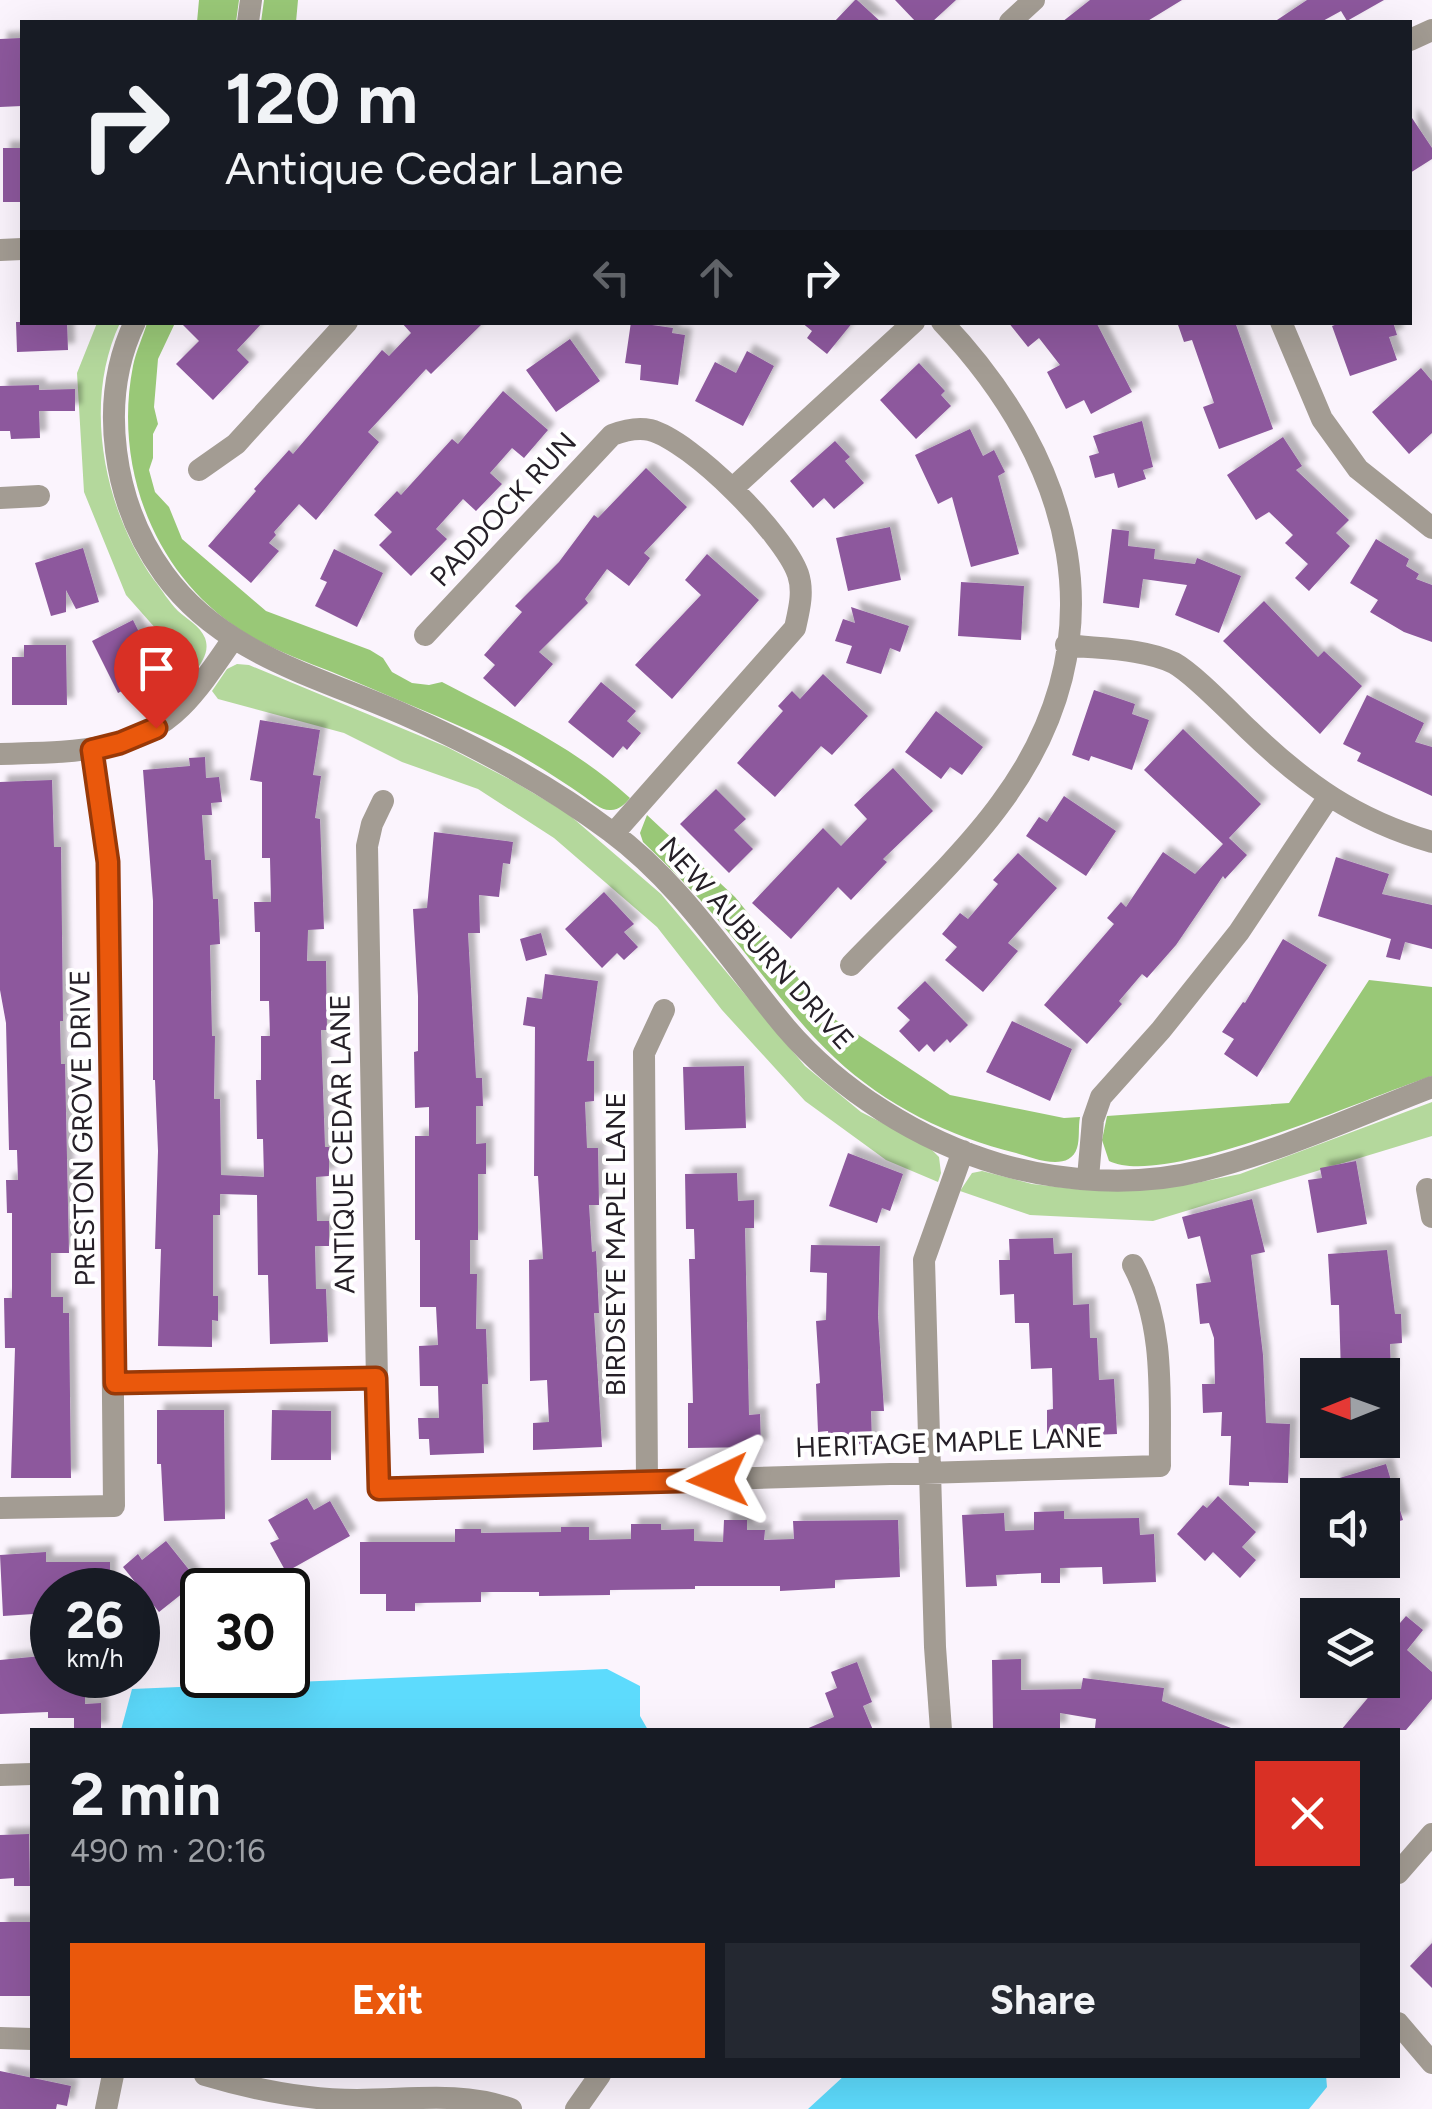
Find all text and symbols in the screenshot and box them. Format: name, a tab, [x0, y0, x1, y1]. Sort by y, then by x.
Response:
text: 120 m	[225, 56, 418, 141]
icon: right	[60, 60, 190, 190]
text: Antique Cedar Lane	[225, 141, 624, 195]
icon: left	[584, 250, 639, 305]
icon: ahead	[689, 250, 744, 305]
icon: right	[794, 250, 849, 305]
street label: PADDOCK RUN	[423, 425, 583, 593]
pin	[114, 626, 199, 729]
icon: arrive	[129, 641, 184, 696]
street label: NEW AUBURN DRIVE	[653, 830, 861, 1056]
street label: PRESTON GROVE DRIVE	[62, 969, 102, 1287]
street label: ANTIQUE CEDAR LANE	[322, 994, 362, 1294]
street label: BIRDSEYE MAPLE LANE	[598, 1092, 632, 1396]
north arrow	[1300, 1358, 1400, 1458]
map controls	[1300, 1358, 1400, 1698]
street label: HERITAGE MAPLE LANE	[795, 1420, 1103, 1464]
position arrow	[666, 1428, 770, 1532]
button: sound	[1300, 1478, 1400, 1578]
speed limit sign: 30	[180, 1568, 310, 1698]
text: 26	[66, 1590, 124, 1651]
button: layers	[1300, 1598, 1400, 1698]
text: km/h	[66, 1643, 124, 1673]
text: 2 min	[70, 1758, 221, 1830]
button: close	[1255, 1761, 1360, 1866]
text: 490 m · 20:16	[70, 1832, 265, 1870]
button: Exit	[70, 1943, 705, 2058]
button: Share	[725, 1943, 1360, 2058]

